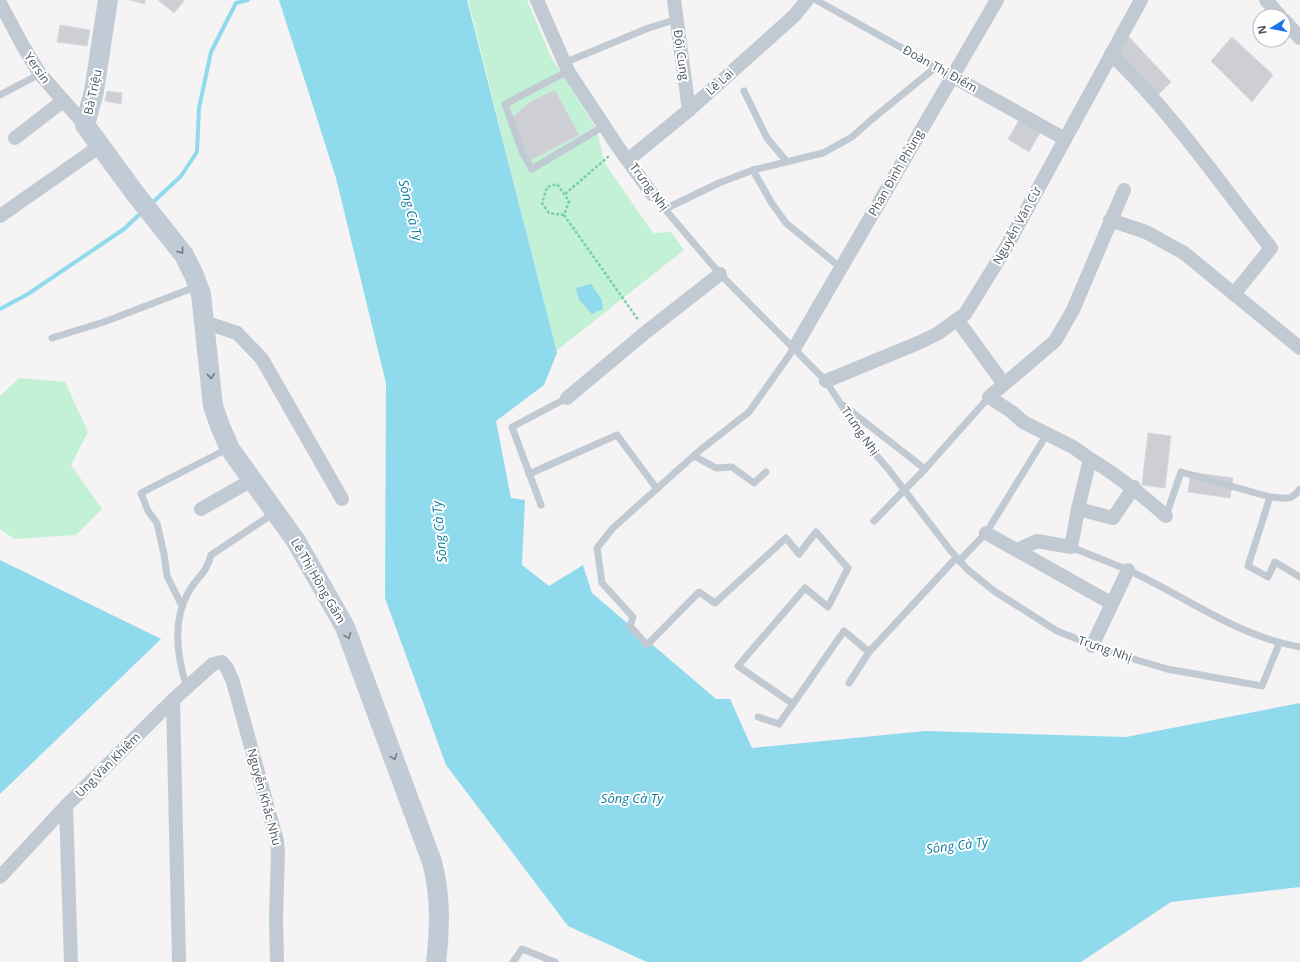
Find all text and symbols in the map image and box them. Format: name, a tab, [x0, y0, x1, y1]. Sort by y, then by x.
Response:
north arrow	[1252, 8, 1292, 48]
text: N	[1253, 24, 1270, 36]
street label: Đội Cung	[670, 29, 694, 82]
street label: Đoàn Thị Điểm	[900, 41, 981, 96]
street label: Yersin	[21, 49, 54, 87]
street label: Lê Lai	[702, 65, 737, 99]
street label: Bà Triệu	[79, 68, 106, 116]
street label: Phan Đình Phùng	[864, 126, 927, 219]
street label: Trưng Nhị	[626, 159, 673, 214]
water label: Sông Cà Ty	[395, 178, 428, 243]
street label: Nguyễn Văn Cừ	[988, 183, 1045, 267]
one-way arrow	[176, 247, 183, 254]
one-way arrow	[206, 373, 215, 379]
street label: Trưng Nhị	[837, 403, 883, 458]
water label: Sông Cà Ty	[427, 499, 451, 564]
street label: Lê Thị Hồng Gấm	[287, 535, 350, 626]
street label: Trưng Nhị	[1076, 631, 1134, 666]
one-way arrow	[344, 632, 352, 639]
street label: Ung Văn Khiêm	[71, 728, 144, 801]
street label: Nguyễn Khắc Nhu	[243, 746, 286, 847]
one-way arrow	[390, 754, 398, 761]
water label: Sông Cà Ty	[601, 789, 664, 807]
water label: Sông Cà Ty	[925, 832, 990, 858]

